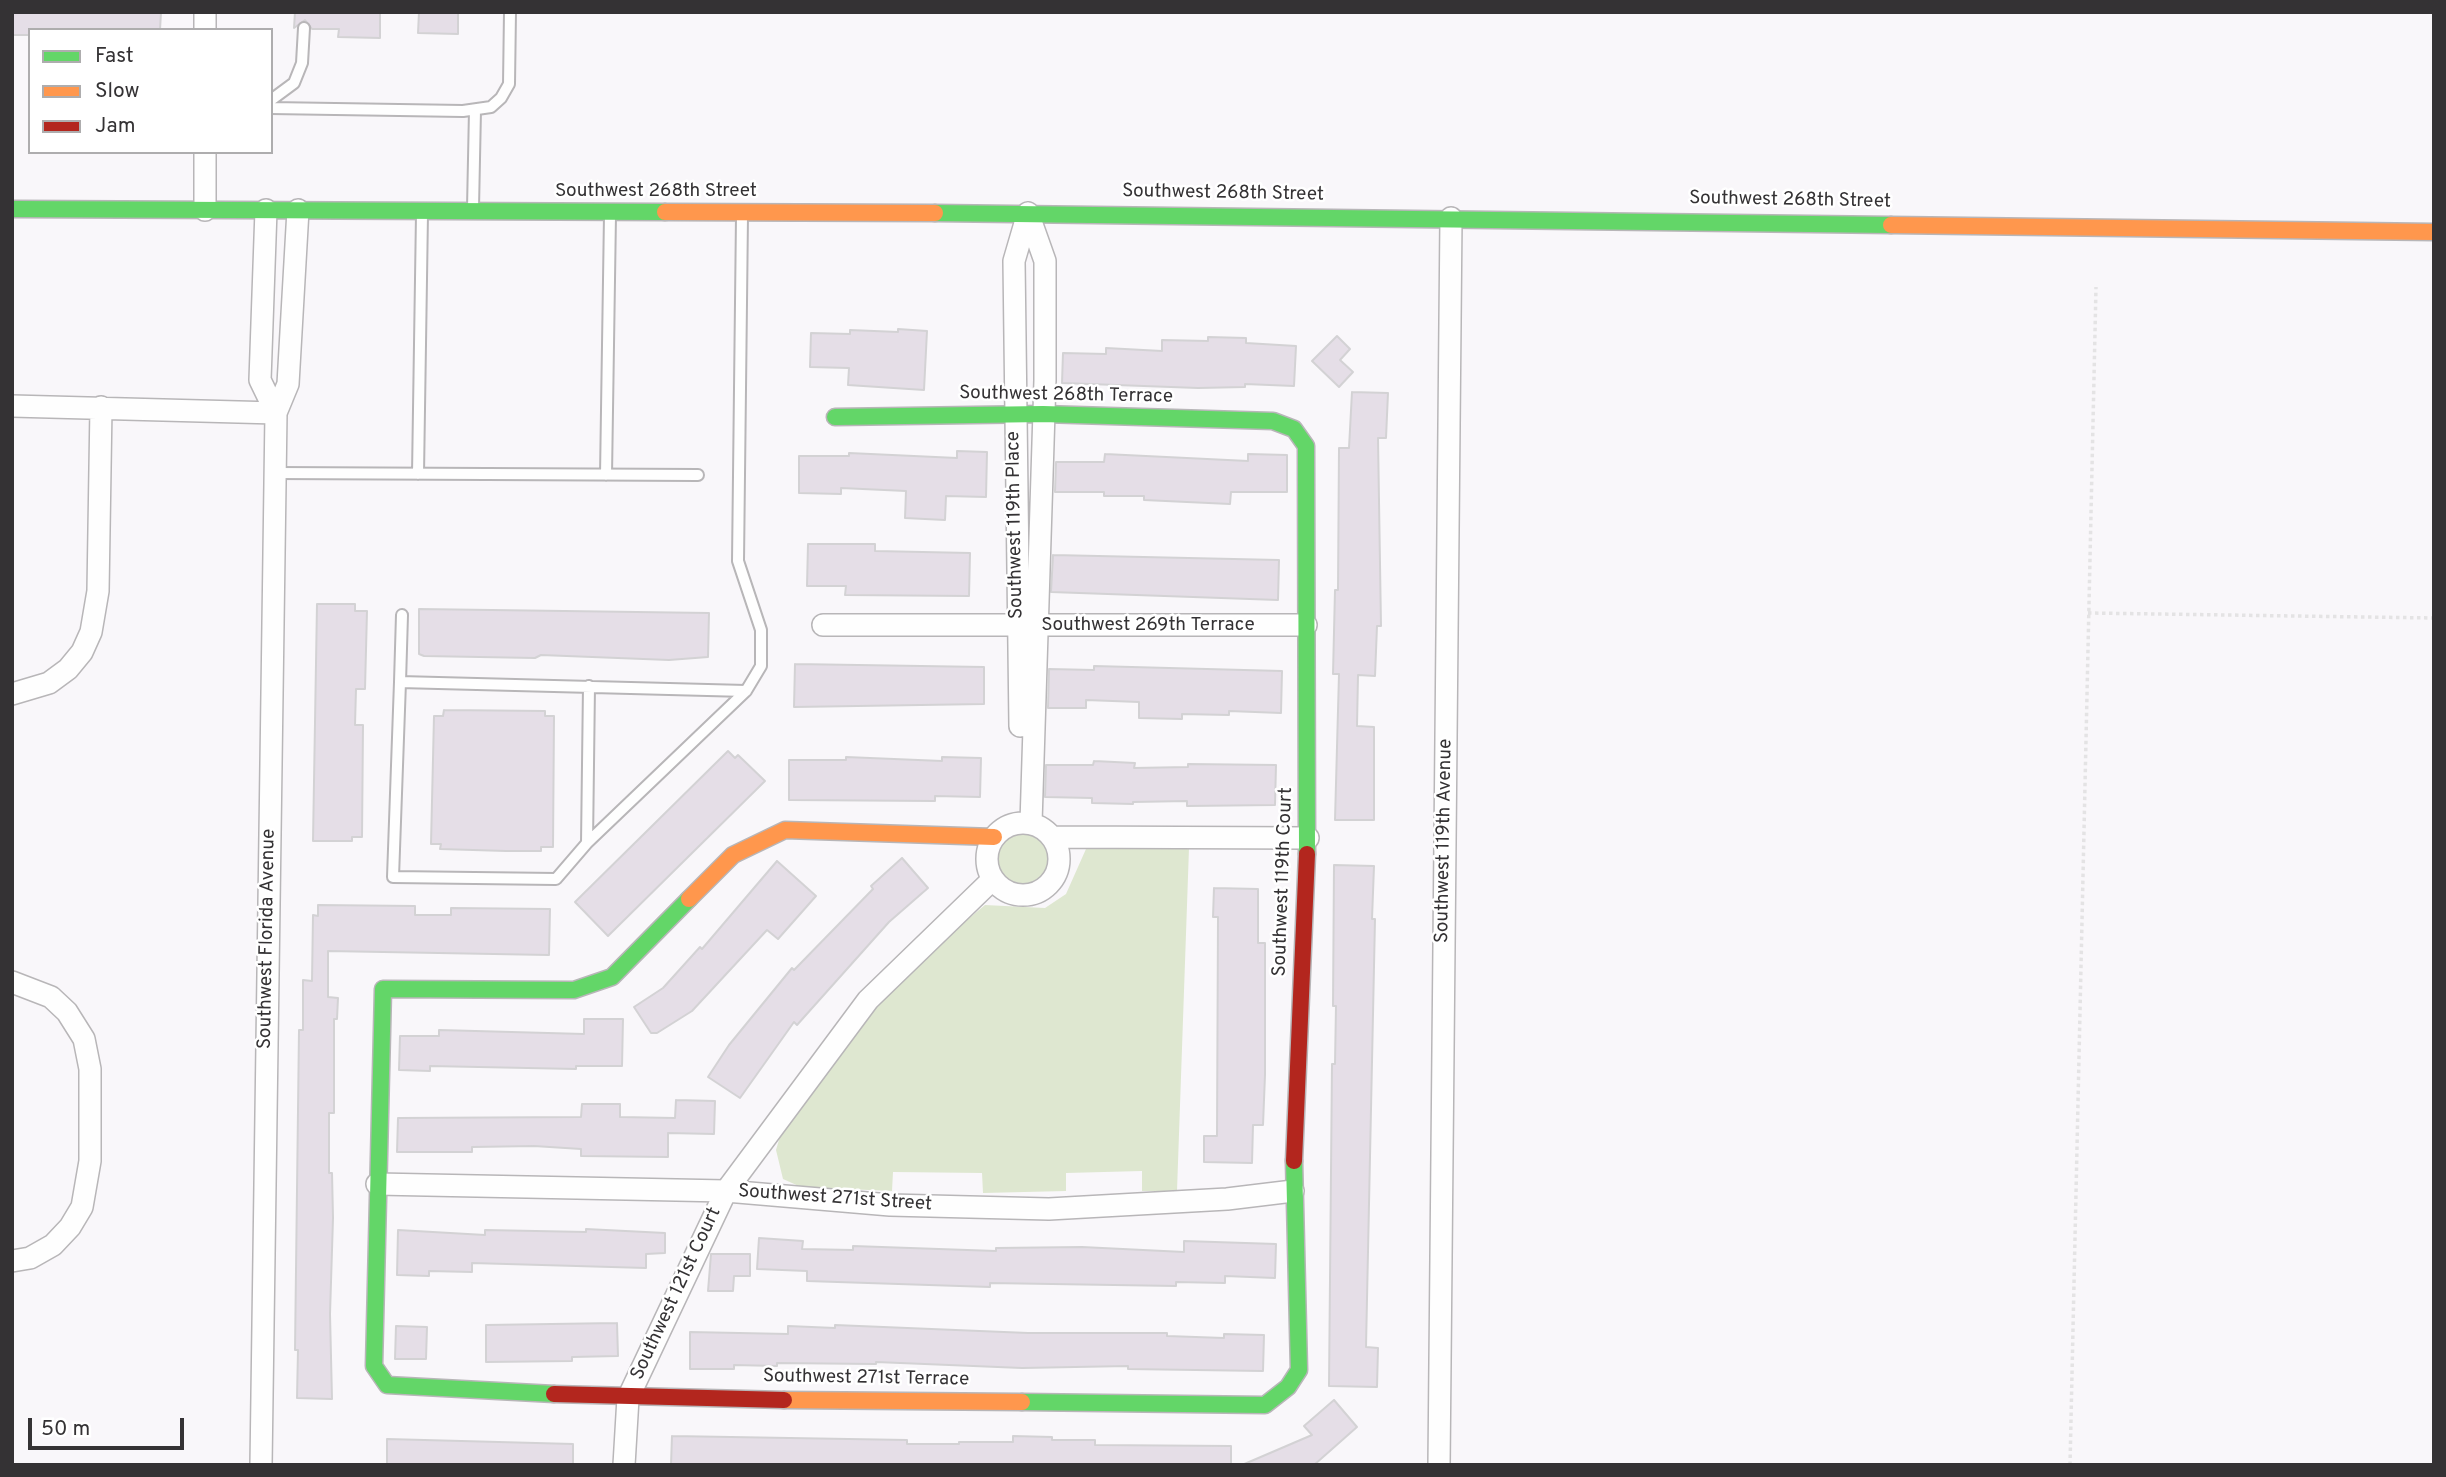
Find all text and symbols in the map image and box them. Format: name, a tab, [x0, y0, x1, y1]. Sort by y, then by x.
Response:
legend	[28, 28, 273, 154]
text: Fast	[95, 43, 134, 70]
text: Slow	[95, 78, 140, 105]
text: Jam	[95, 113, 136, 140]
street label: Southwest 268th Street	[555, 181, 757, 203]
street label: Southwest 268th Street	[1122, 181, 1324, 207]
street label: Southwest 268th Street	[1689, 188, 1891, 214]
street label: Southwest 268th Terrace	[959, 383, 1173, 409]
street label: Southwest 119th Place	[1003, 431, 1029, 619]
street label: Southwest 269th Terrace	[1041, 615, 1255, 637]
street label: Southwest 119th Avenue	[1432, 739, 1458, 943]
street label: Southwest 119th Court	[1269, 787, 1299, 977]
street label: Southwest Florida Avenue	[255, 829, 281, 1049]
street label: Southwest 271st Street	[737, 1181, 933, 1217]
street label: Southwest 121st Court	[627, 1204, 727, 1384]
street label: Southwest 271st Terrace	[763, 1366, 969, 1392]
scale bar	[32, 1404, 187, 1448]
text: 50 m	[41, 1416, 90, 1443]

